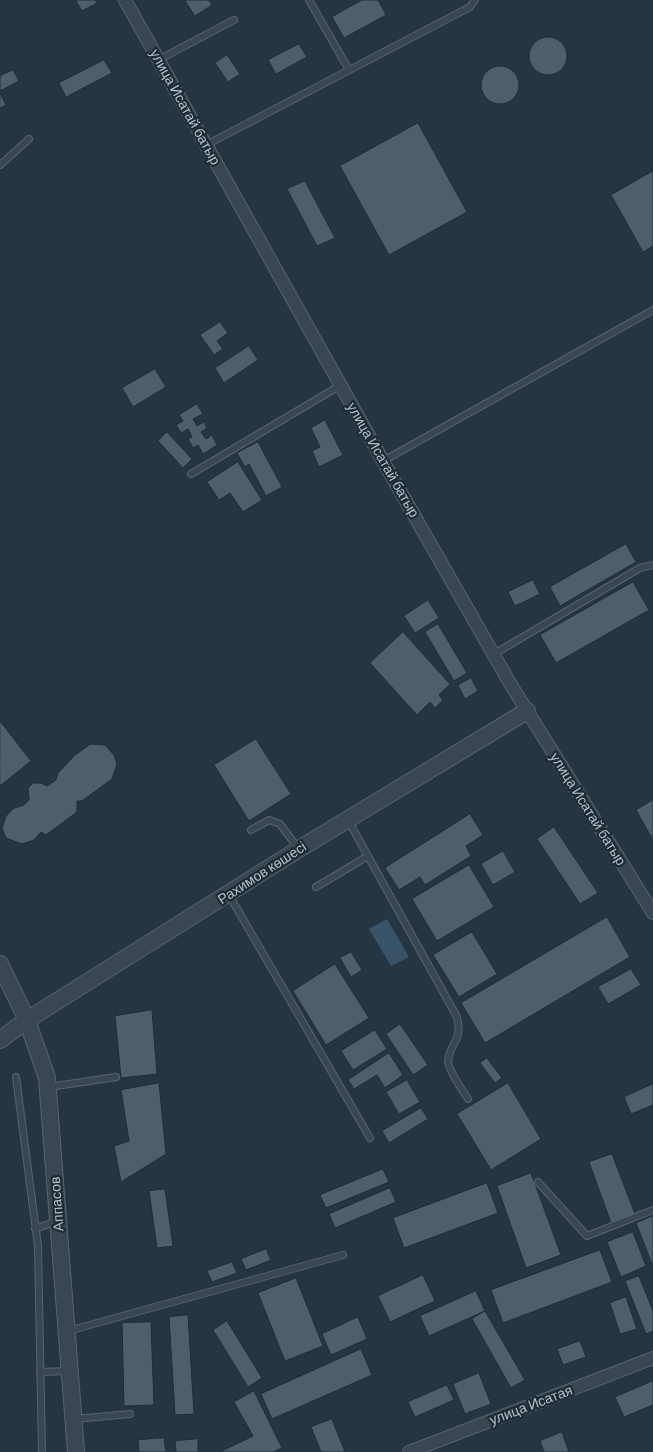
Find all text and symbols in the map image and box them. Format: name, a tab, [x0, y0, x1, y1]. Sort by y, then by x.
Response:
street label: улица Исатай батыр	[146, 46, 224, 168]
street label: улица Исатай батыр	[343, 400, 423, 520]
street label: улица Исатай батыр	[546, 749, 630, 869]
street label: Рахимов көшесі	[215, 838, 309, 908]
street label: Аппасов	[47, 1176, 67, 1232]
street label: улица Исатая	[487, 1381, 575, 1429]

